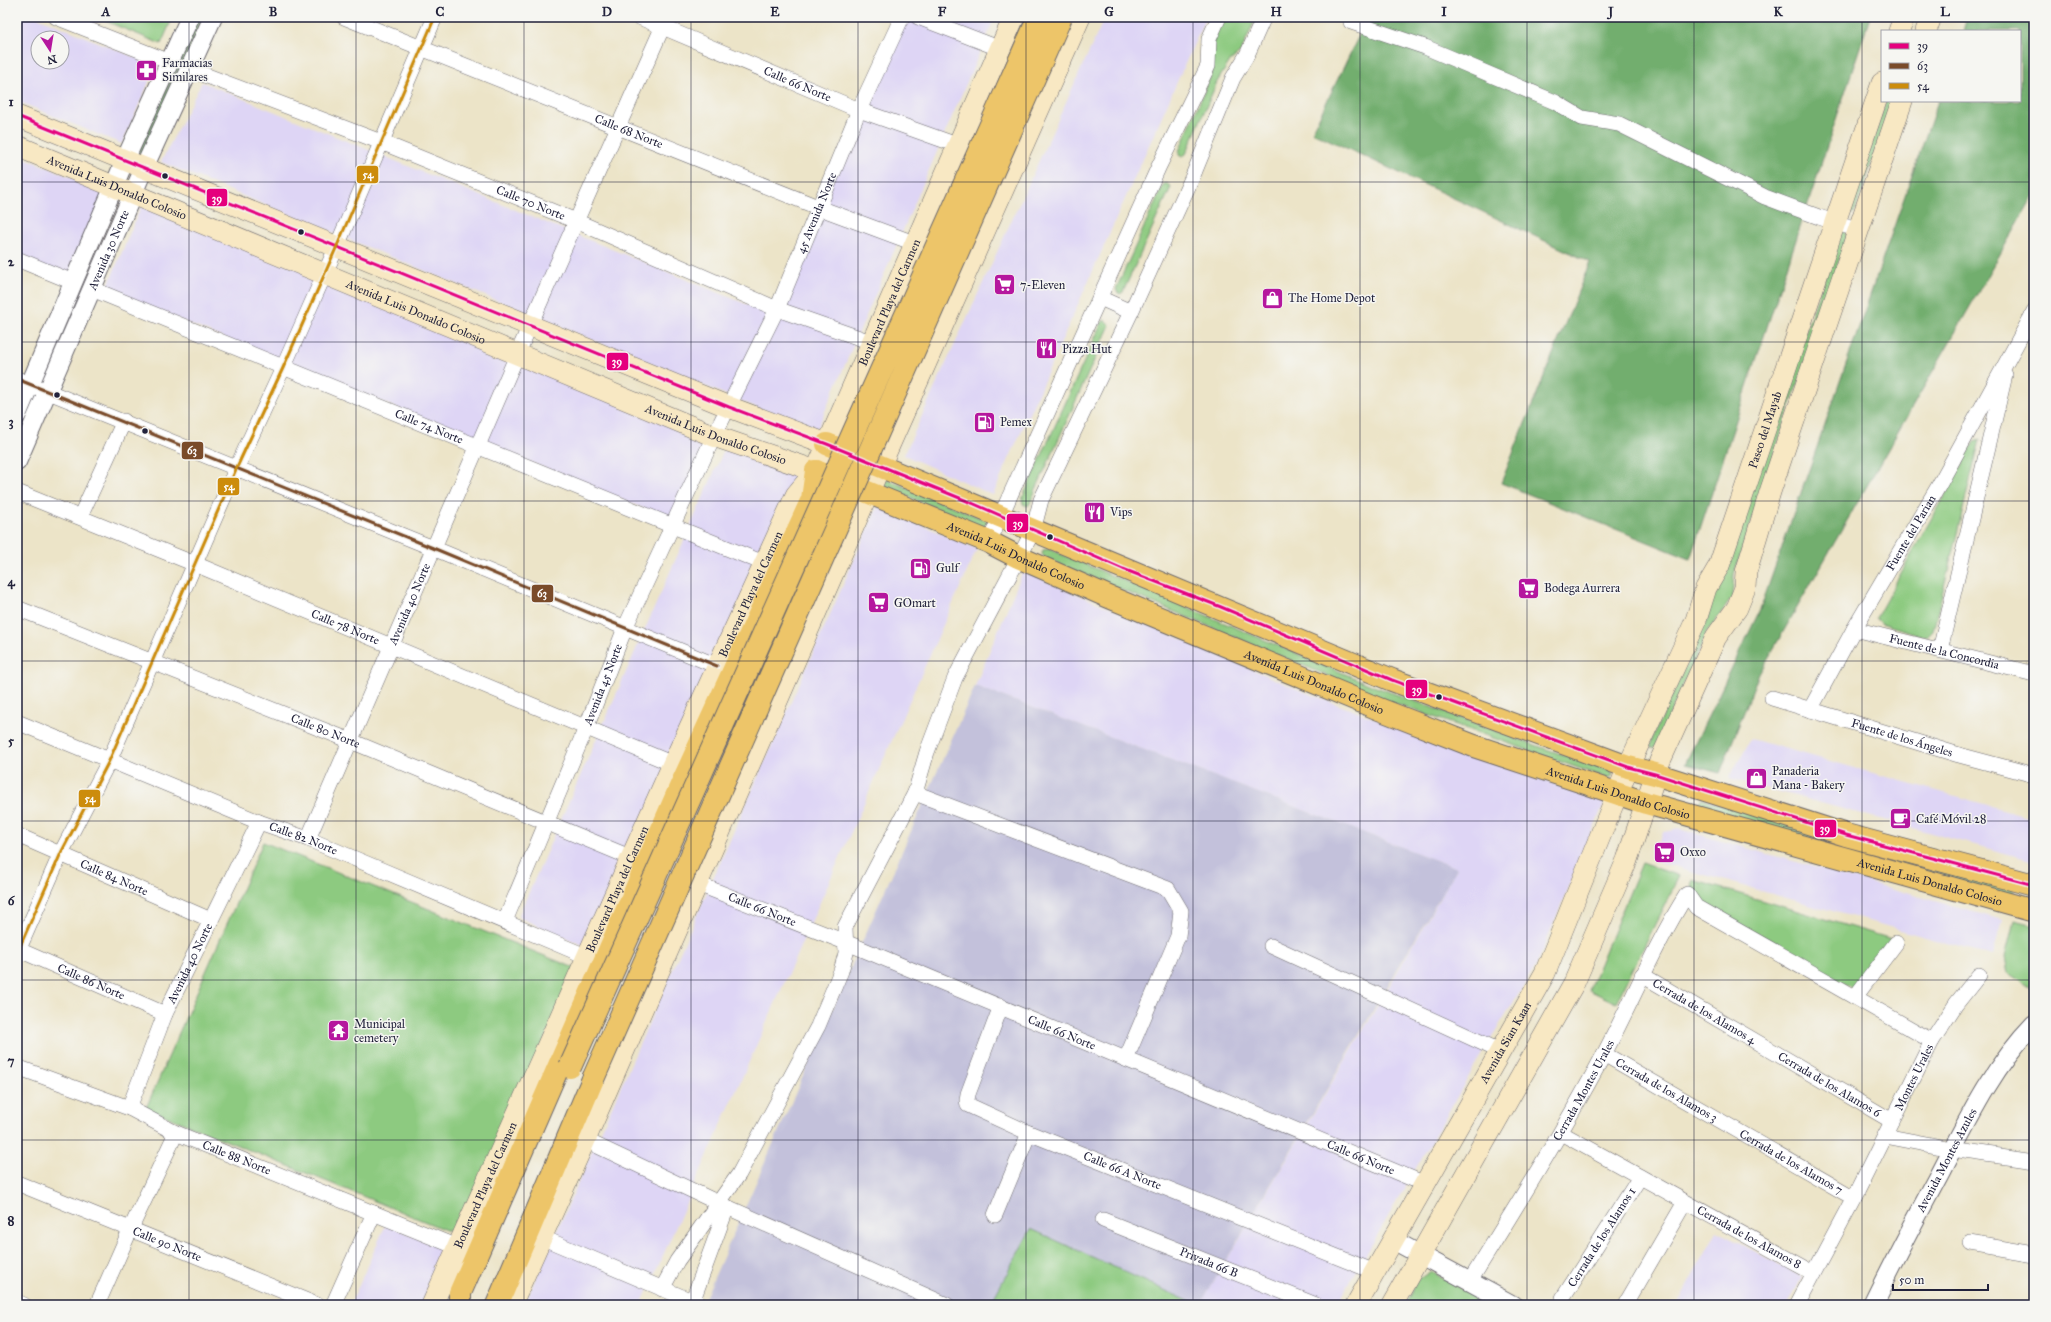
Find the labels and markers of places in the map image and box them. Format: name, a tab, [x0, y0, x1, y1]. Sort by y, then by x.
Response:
place label: Farmacias Similares	[162, 56, 212, 84]
pharmacy icon: Farmacias Similares	[134, 57, 160, 83]
unlabelled marker	[160, 171, 170, 181]
unlabelled marker	[296, 227, 306, 237]
supermarket icon: 7-Eleven	[991, 272, 1017, 298]
place label: 7-Eleven	[1020, 278, 1066, 292]
shop icon: The Home Depot	[1260, 285, 1286, 311]
place label: The Home Depot	[1288, 291, 1376, 305]
restaurant icon: Pizza Hut	[1033, 336, 1059, 362]
place label: Pizza Hut	[1062, 342, 1113, 356]
unlabelled marker	[52, 390, 62, 400]
fuel station icon: Pemex	[972, 409, 998, 435]
place label: Pemex	[1000, 415, 1033, 429]
unlabelled marker	[140, 426, 150, 436]
restaurant icon: Vips	[1082, 499, 1108, 525]
place label: Vips	[1109, 505, 1132, 519]
unlabelled marker	[1045, 532, 1055, 542]
fuel station icon: Gulf	[907, 555, 933, 581]
place label: Gulf	[936, 561, 960, 575]
supermarket icon: Bodega Aurrera	[1515, 575, 1541, 601]
place label: Bodega Aurrera	[1544, 581, 1621, 596]
supermarket icon: GOmart	[866, 590, 892, 616]
place label: GOmart	[894, 596, 937, 610]
unlabelled marker	[1434, 692, 1444, 702]
place label: Panaderia Mana - Bakery	[1772, 764, 1845, 792]
shop icon: Panaderia Mana - Bakery	[1743, 765, 1769, 791]
cafe icon: Café Móvil 28	[1888, 806, 1914, 832]
place label: Café Móvil 28	[1916, 812, 1986, 826]
supermarket icon: Oxxo	[1651, 839, 1677, 865]
place label: Oxxo	[1680, 845, 1706, 859]
place label: Municipal cemetery	[354, 1017, 406, 1045]
temple icon: Municipal cemetery	[325, 1018, 351, 1044]

